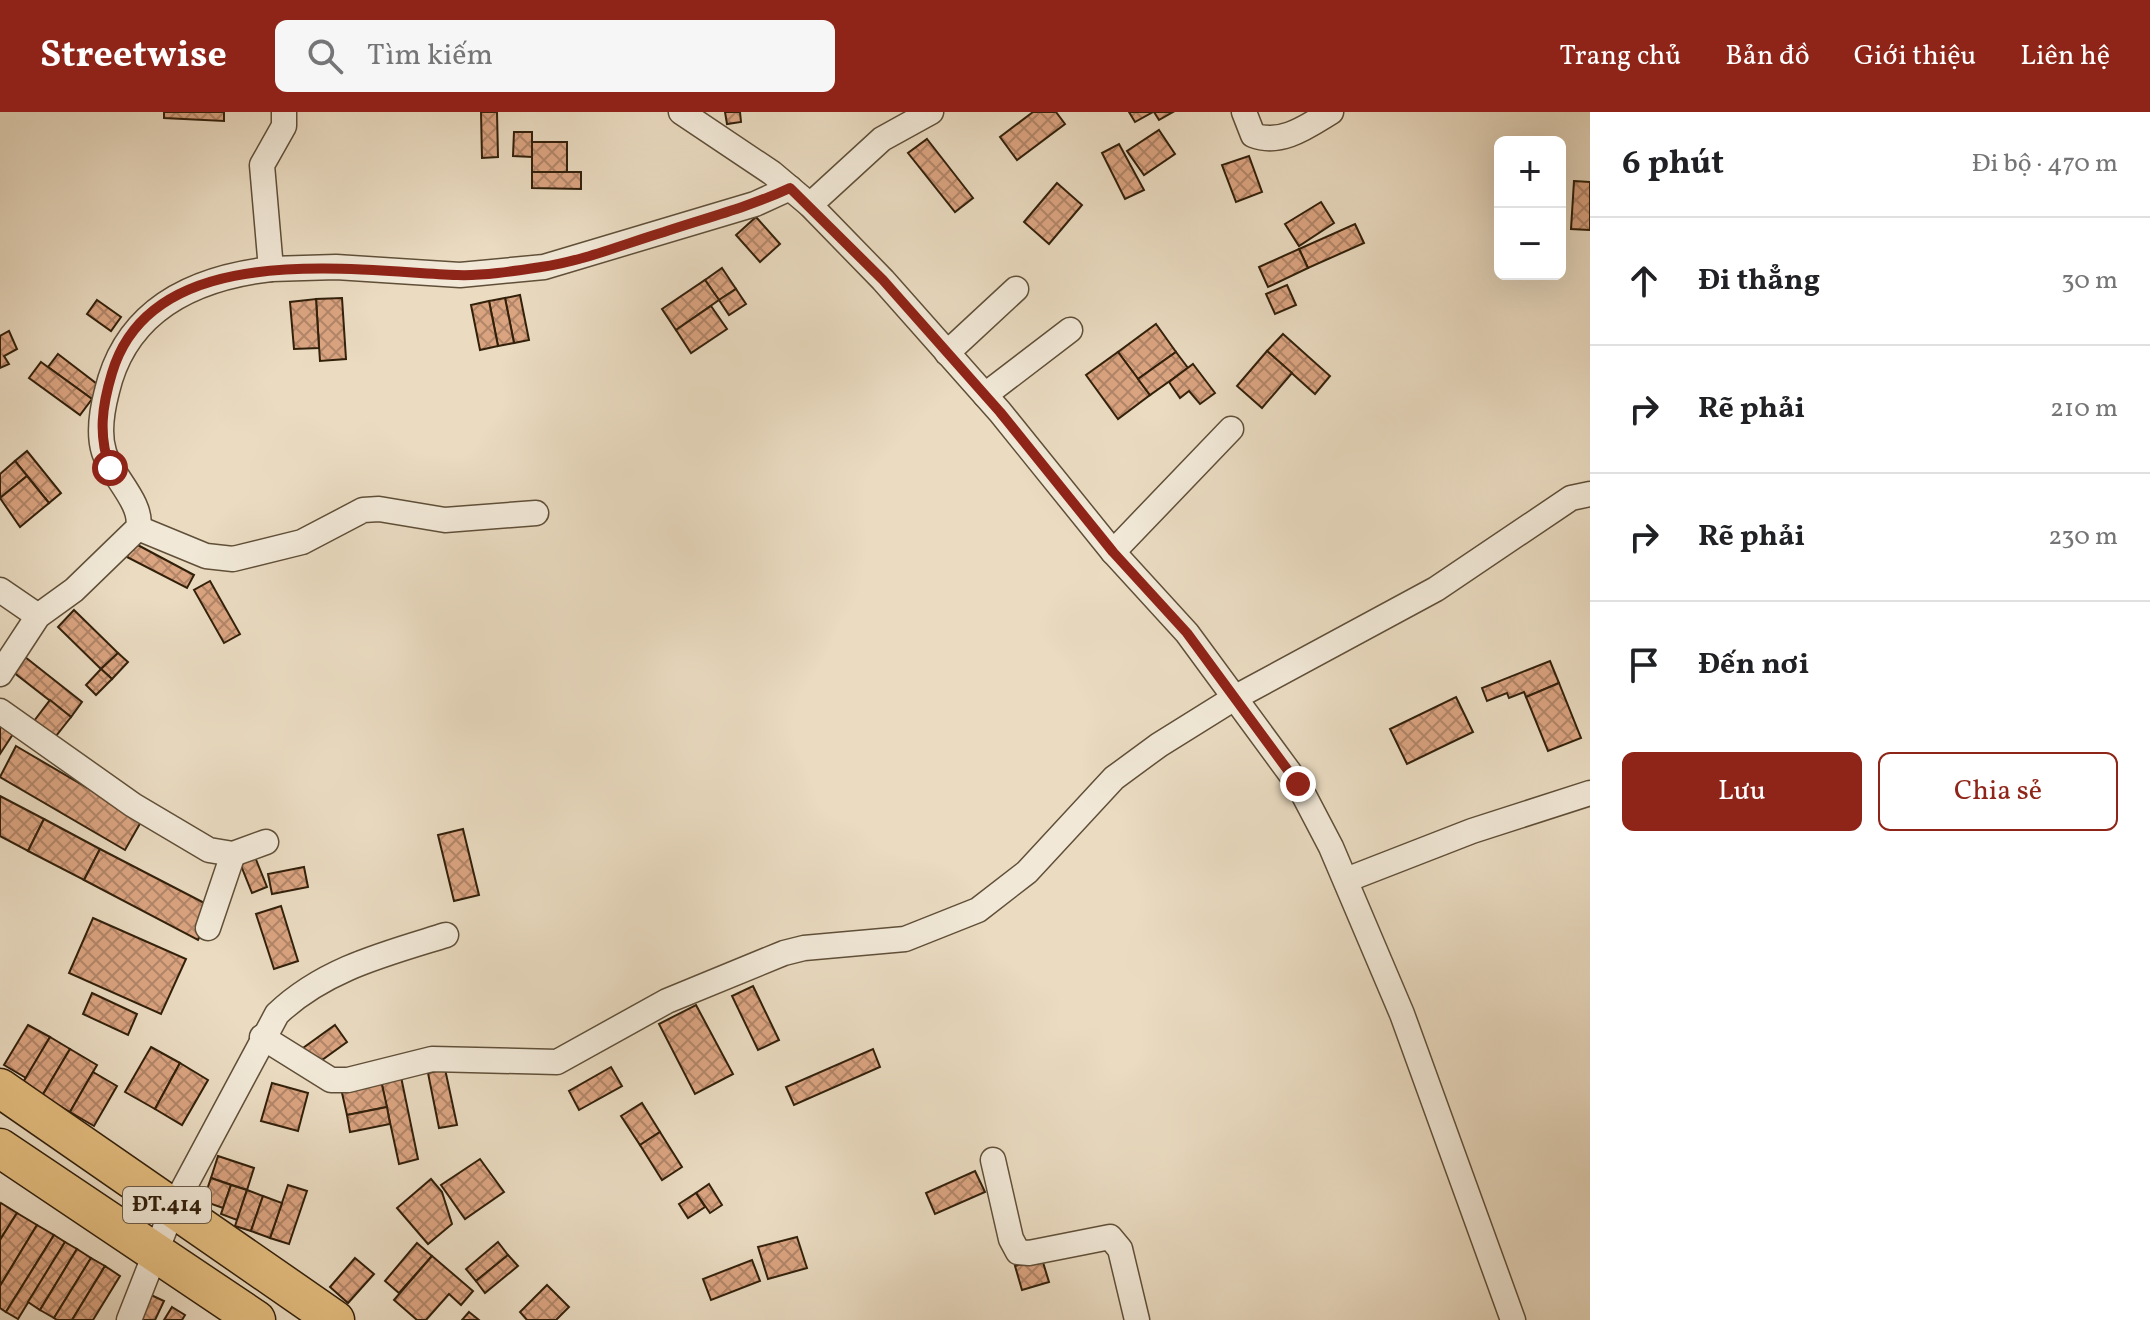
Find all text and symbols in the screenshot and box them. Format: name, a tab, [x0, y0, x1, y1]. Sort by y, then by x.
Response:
search box	[275, 20, 835, 92]
text: Streetwise	[40, 30, 227, 83]
icon: search	[303, 34, 347, 78]
text: Tìm kiếm	[367, 35, 493, 77]
text: Trang chủ	[1559, 37, 1681, 76]
text: Bản đồ	[1725, 37, 1810, 76]
text: Giới thiệu	[1854, 37, 1976, 76]
text: Liên hệ	[2020, 37, 2110, 76]
map controls	[1494, 136, 1566, 280]
button: +	[1494, 136, 1566, 208]
text: 6 phút	[1622, 141, 1724, 188]
text: Đi bộ · 470 m	[1972, 146, 2118, 182]
button: −	[1494, 208, 1566, 280]
icon: ahead	[1622, 259, 1666, 303]
text: Đi thẳng	[1698, 260, 1820, 302]
text: 30 m	[2061, 263, 2118, 299]
icon: right	[1622, 387, 1666, 431]
text: Rẽ phải	[1698, 388, 1805, 430]
text: 210 m	[2050, 391, 2118, 427]
route start	[92, 450, 128, 486]
icon: right	[1622, 515, 1666, 559]
text: Rẽ phải	[1698, 516, 1805, 558]
text: 230 m	[2048, 519, 2118, 555]
icon: arrive	[1622, 643, 1666, 687]
text: Đến nơi	[1698, 644, 1809, 686]
button: Lưu	[1622, 752, 1862, 831]
button: Chia sẻ	[1878, 752, 2118, 831]
route end	[1280, 766, 1316, 802]
road number: ĐT.414	[123, 1187, 211, 1223]

